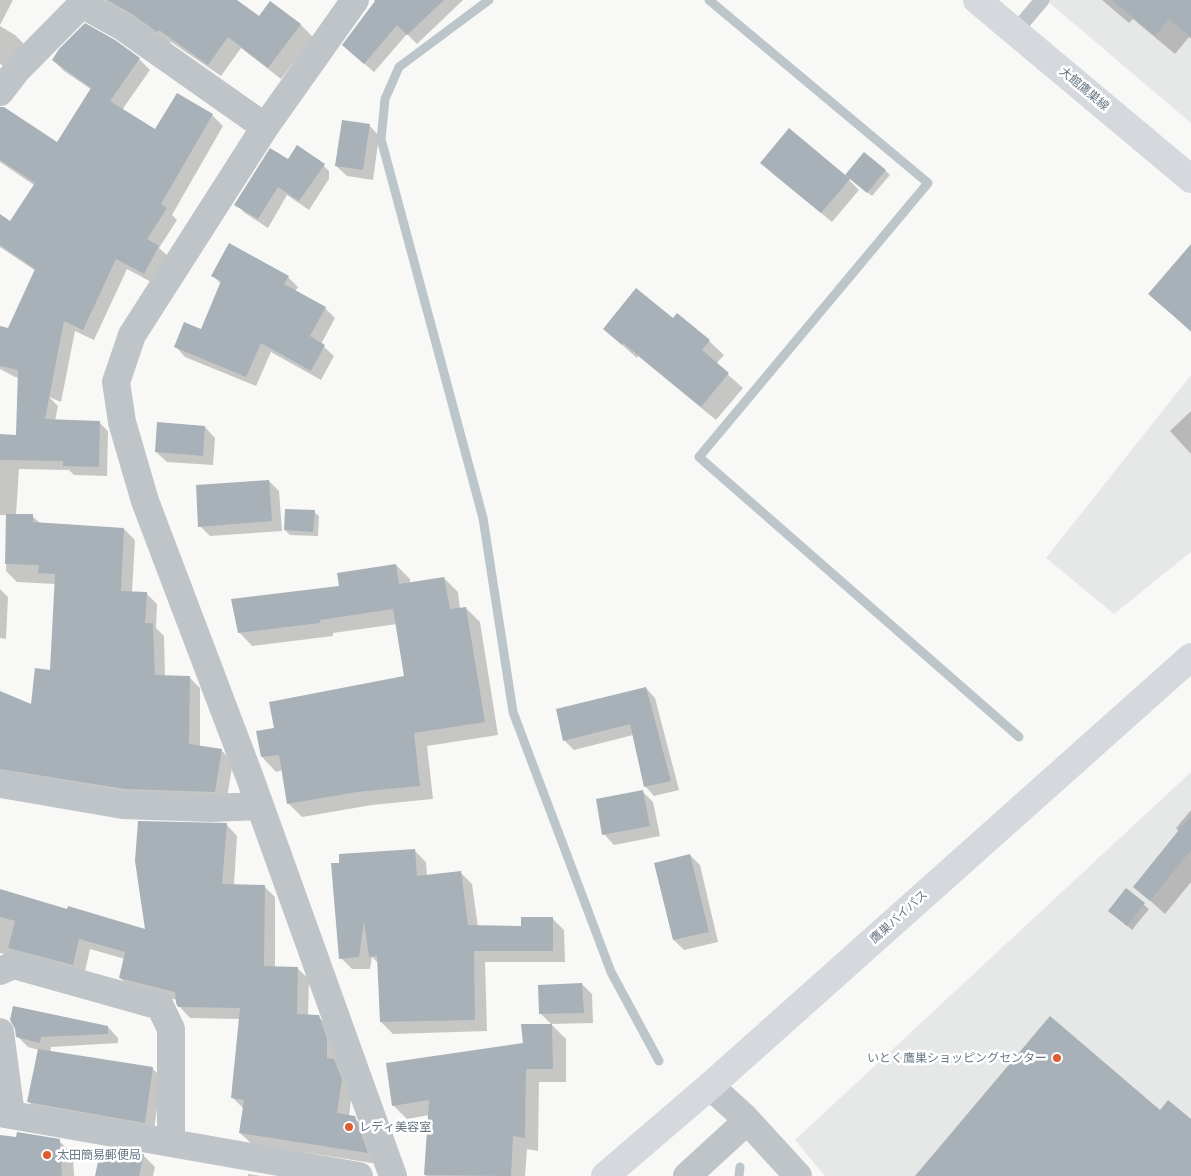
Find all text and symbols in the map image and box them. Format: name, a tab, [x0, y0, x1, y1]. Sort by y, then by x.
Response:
street label: 大館鷹巣線	[1056, 64, 1112, 114]
street label: 鷹巣バイパス	[867, 888, 931, 946]
place label: いとく鷹巣ショッピングセンター	[867, 1051, 1047, 1065]
marker: いとく鷹巣ショッピングセンター	[1051, 1052, 1063, 1064]
place label: レディ美容室	[359, 1120, 431, 1134]
marker: レディ美容室	[343, 1121, 355, 1133]
place label: 太田簡易郵便局	[57, 1148, 141, 1162]
marker: 太田簡易郵便局	[41, 1149, 53, 1161]

